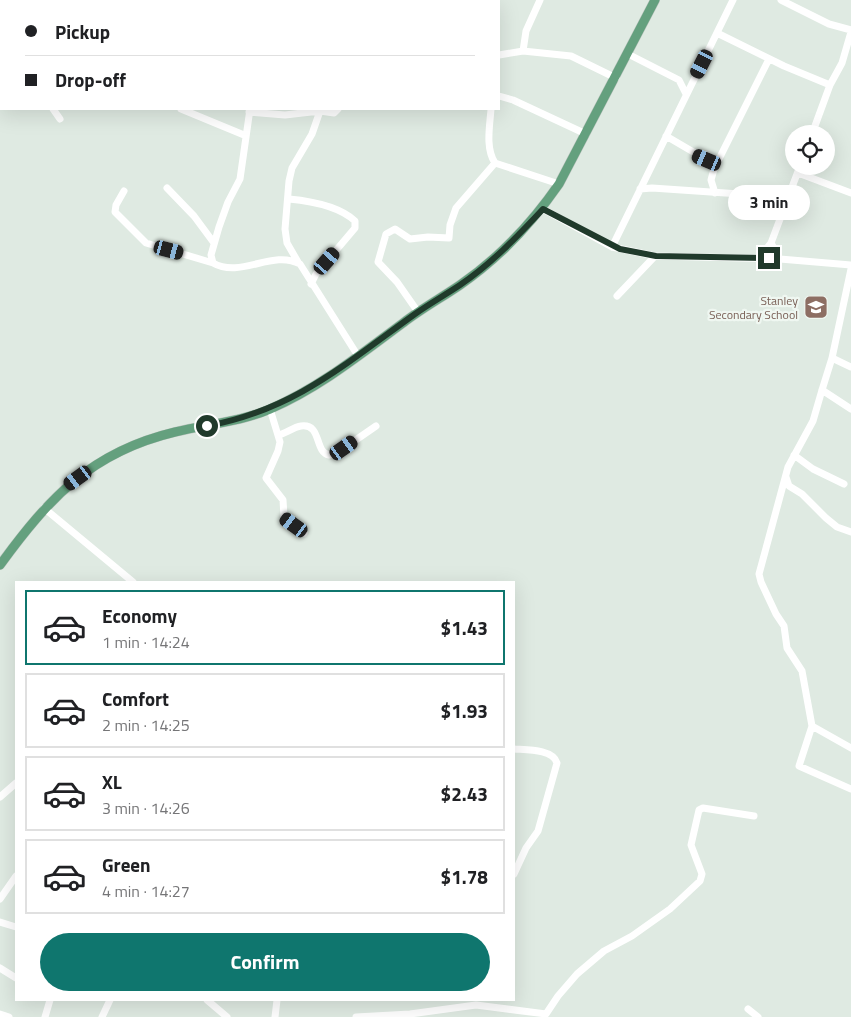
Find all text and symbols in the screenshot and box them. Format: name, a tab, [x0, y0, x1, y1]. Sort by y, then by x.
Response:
text: Pickup	[55, 17, 110, 46]
car	[688, 47, 715, 81]
text: Drop-off	[55, 65, 126, 94]
map controls	[785, 125, 835, 175]
button: locate	[785, 125, 835, 175]
car	[690, 147, 723, 173]
callout: 3 min	[728, 186, 810, 220]
text: 3 min	[750, 190, 788, 214]
car	[152, 239, 185, 261]
car	[311, 245, 342, 277]
route end	[758, 247, 780, 269]
place label: Stanley Secondary School	[709, 291, 798, 324]
school or university icon: Stanley Secondary School	[803, 294, 829, 320]
route start	[196, 415, 218, 437]
car	[327, 433, 360, 463]
car	[61, 463, 94, 493]
car	[277, 510, 310, 540]
text: Economy	[102, 601, 177, 630]
icon: car	[42, 605, 87, 650]
text: $1.43	[441, 613, 488, 642]
text: 1 min · 14:24	[102, 630, 190, 654]
text: Comfort	[102, 684, 169, 713]
icon: car	[42, 688, 87, 733]
text: $1.93	[441, 696, 488, 725]
text: 2 min · 14:25	[102, 713, 190, 737]
text: XL	[102, 767, 122, 796]
icon: car	[42, 771, 87, 816]
text: $2.43	[441, 779, 488, 808]
text: 3 min · 14:26	[102, 796, 190, 820]
text: Green	[102, 850, 151, 879]
icon: car	[42, 854, 87, 899]
text: $1.78	[441, 862, 488, 891]
text: 4 min · 14:27	[102, 879, 190, 903]
button: Confirm	[40, 933, 490, 991]

